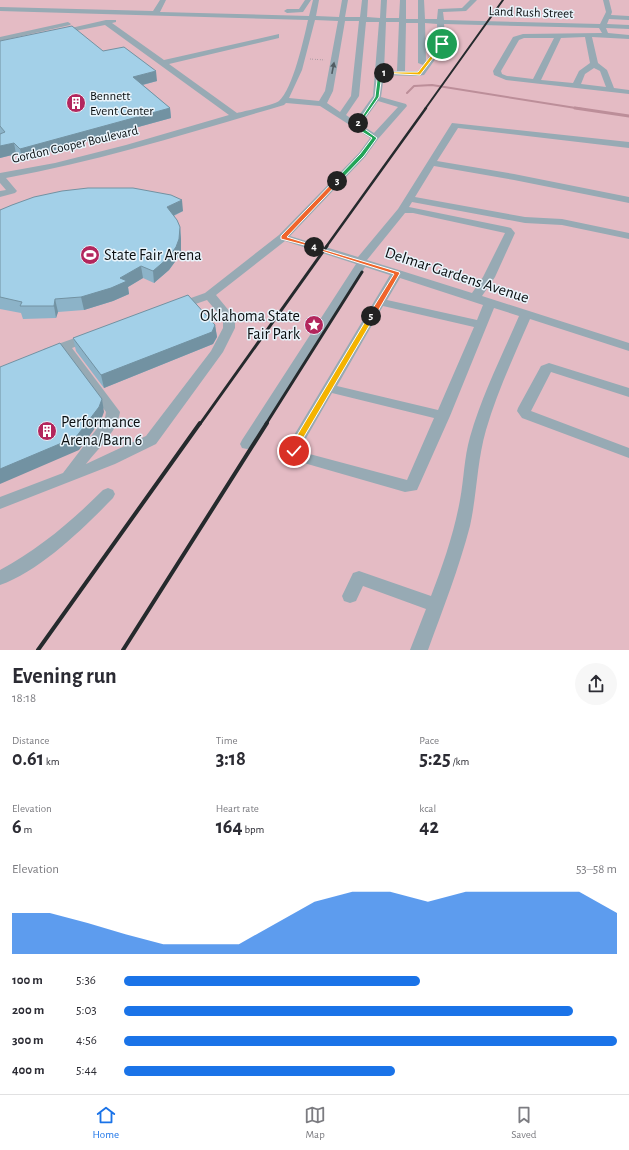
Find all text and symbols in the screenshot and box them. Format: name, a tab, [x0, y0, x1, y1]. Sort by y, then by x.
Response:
street label: Land Rush Street	[488, 5, 574, 21]
pin	[425, 27, 459, 61]
icon: arrive	[431, 33, 453, 55]
one-way arrow	[331, 62, 337, 74]
pin: 1	[374, 63, 394, 83]
text: 1	[382, 67, 386, 78]
place label: Bennett Event Center	[90, 90, 154, 118]
building icon: Bennett Event Center	[65, 92, 87, 114]
pin: 2	[348, 113, 368, 133]
text: 2	[355, 117, 361, 128]
street label: Gordon Cooper Boulevard	[11, 124, 140, 166]
pin: 3	[327, 171, 347, 191]
text: 3	[335, 175, 339, 186]
pin: 4	[304, 237, 324, 257]
text: 4	[311, 241, 317, 252]
sports icon: State Fair Arena	[79, 244, 101, 266]
street label: Delmar Gardens Avenue	[383, 244, 531, 306]
place label: State Fair Arena	[104, 247, 202, 263]
pin: 5	[361, 306, 381, 326]
place label: Oklahoma State Fair Park	[200, 308, 301, 342]
text: 5	[369, 310, 373, 321]
place icon: Oklahoma State Fair Park	[303, 314, 325, 336]
place label: Performance Arena/Barn 6	[61, 414, 142, 448]
building icon: Performance Arena/Barn 6	[36, 420, 58, 442]
pin	[277, 434, 311, 468]
icon: check	[283, 440, 305, 462]
button: share	[575, 663, 617, 705]
text: Evening run	[12, 665, 117, 687]
text: 18:18	[12, 692, 36, 705]
text: Distance	[12, 735, 49, 746]
text: Time	[216, 735, 238, 746]
text: Pace	[419, 735, 439, 746]
text: 0.61	[12, 749, 44, 769]
text: 3:18	[216, 749, 246, 769]
text: 5:25	[419, 749, 451, 769]
text: km	[44, 756, 60, 767]
text: /km	[451, 756, 469, 767]
text: Elevation	[12, 803, 52, 814]
text: Heart rate	[216, 803, 259, 814]
text: kcal	[419, 803, 436, 814]
text: 6	[12, 817, 22, 837]
text: 164	[216, 817, 243, 837]
text: 42	[419, 817, 439, 837]
text: m	[22, 824, 32, 835]
text: bpm	[243, 824, 264, 835]
text: Elevation	[12, 863, 59, 876]
text: 53–58 m	[576, 863, 617, 876]
text: 100 m	[12, 974, 43, 987]
text: 5:36	[76, 974, 96, 987]
text: 200 m	[12, 1004, 44, 1017]
text: 5:03	[76, 1004, 97, 1017]
text: 300 m	[12, 1034, 44, 1047]
text: 4:56	[76, 1034, 97, 1047]
text: 400 m	[12, 1064, 45, 1077]
text: 5:44	[76, 1064, 97, 1077]
tab: Home	[93, 1104, 119, 1141]
tab: Map	[304, 1104, 326, 1141]
tab: Saved	[511, 1104, 536, 1141]

